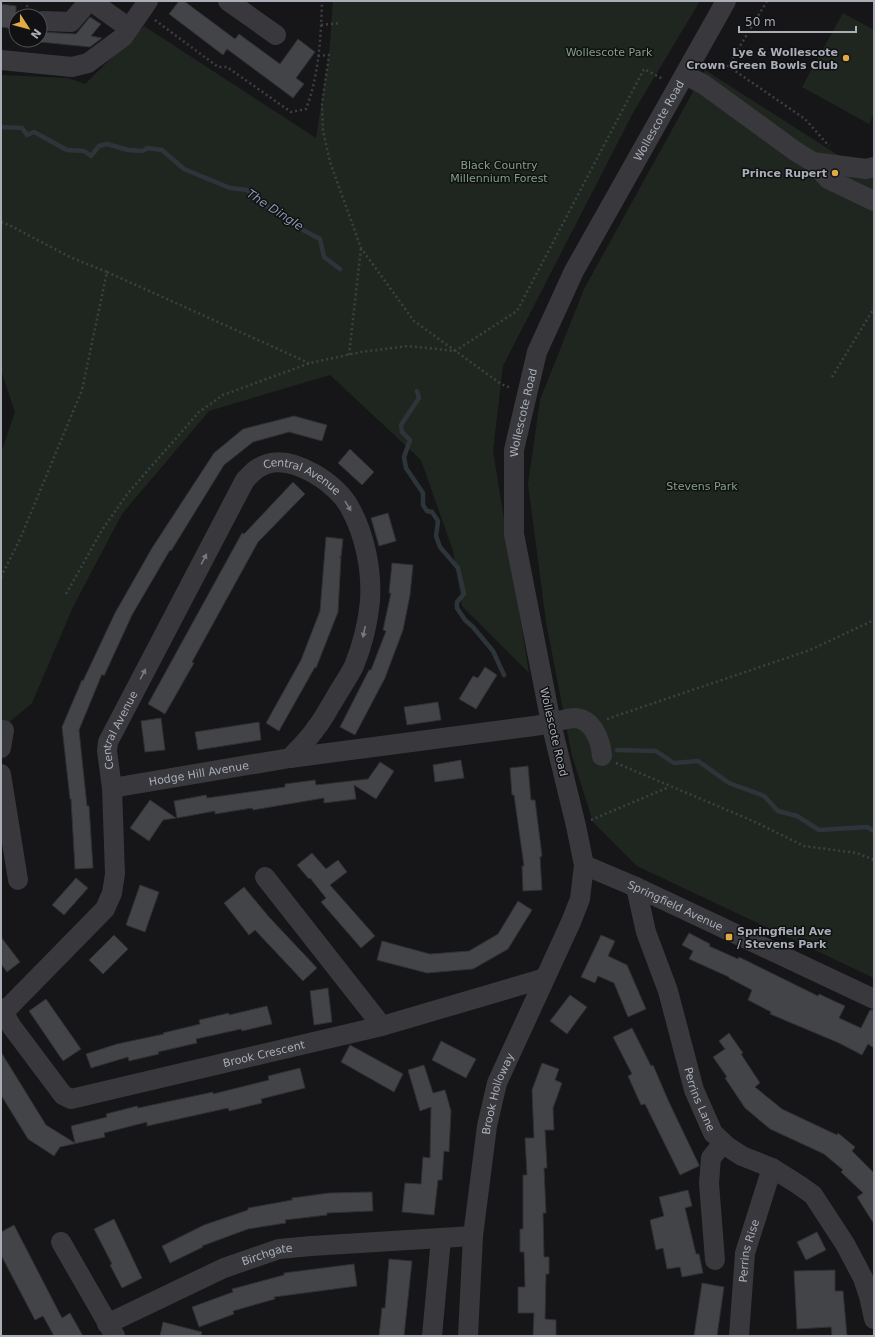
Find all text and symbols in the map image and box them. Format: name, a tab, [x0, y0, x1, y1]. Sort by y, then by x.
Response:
north arrow	[8, 8, 48, 48]
scale bar	[739, 8, 856, 34]
text: 50 m	[745, 15, 776, 29]
text: N	[28, 26, 44, 41]
park label: Wollescote Park	[566, 46, 653, 59]
place label: Lye & Wollescote Crown Green Bowls Club	[686, 46, 838, 72]
marker: Lye & Wollescote Crown Green Bowls Club	[841, 53, 851, 63]
street label: Wollescote Road	[631, 78, 687, 164]
park label: Black Country Millennium Forest	[450, 159, 548, 185]
place label: Prince Rupert	[742, 167, 827, 180]
marker: Prince Rupert	[830, 168, 840, 178]
water label: The Dingle	[244, 187, 306, 233]
street label: Wollescote Road	[508, 367, 540, 457]
street label: Central Avenue	[262, 456, 343, 498]
park label: Stevens Park	[666, 480, 738, 493]
one-way arrow	[345, 500, 352, 512]
one-way arrow	[201, 553, 207, 565]
one-way arrow	[361, 625, 367, 638]
one-way arrow	[140, 668, 147, 680]
street label: Wollescote Road	[537, 687, 570, 778]
street label: Central Avenue	[101, 689, 141, 770]
street label: Hodge Hill Avenue	[148, 759, 250, 789]
street label: Springfield Avenue	[626, 878, 725, 934]
place label: Springfield Ave / Stevens Park	[737, 925, 832, 951]
marker: Springfield Ave / Stevens Park	[724, 932, 734, 942]
street label: Brook Crescent	[222, 1038, 307, 1070]
street label: Brook Holloway	[480, 1051, 517, 1135]
street label: Perrins Lane	[681, 1066, 718, 1134]
street label: Perrins Rise	[737, 1218, 762, 1283]
street label: Birchgate	[240, 1242, 293, 1268]

